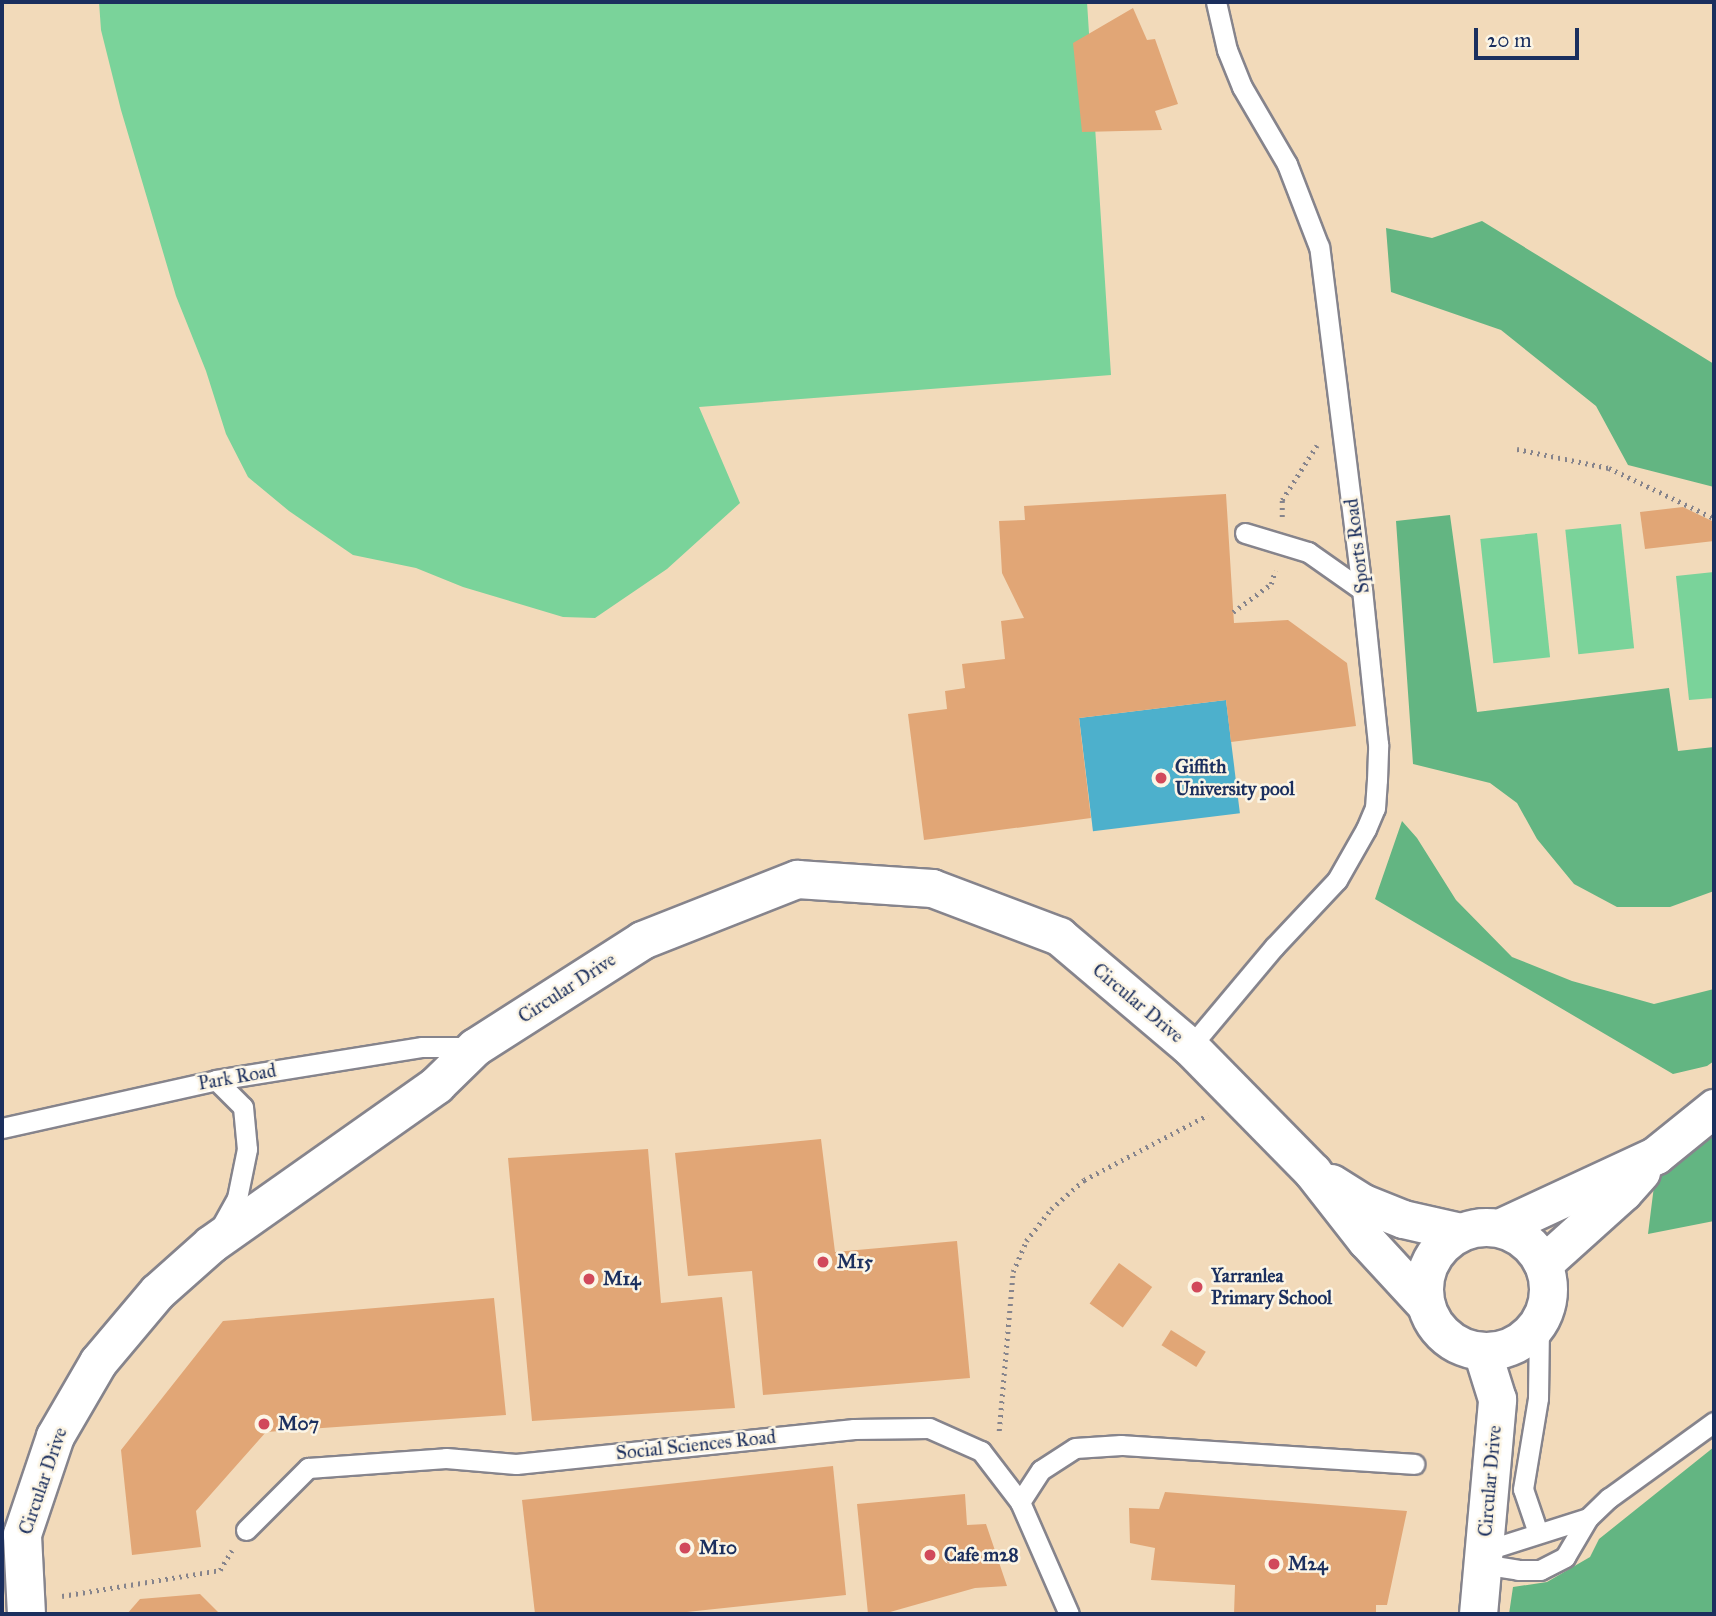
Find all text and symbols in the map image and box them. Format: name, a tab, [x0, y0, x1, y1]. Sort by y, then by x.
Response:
scale bar	[1478, 14, 1583, 58]
text: 20 m	[1487, 27, 1532, 53]
street label: Sports Road	[1340, 497, 1374, 595]
place label: Giffith University pool	[1175, 756, 1295, 800]
marker: Giffith University pool	[1153, 770, 1169, 786]
street label: Circular Drive	[514, 948, 620, 1028]
street label: Circular Drive	[1088, 958, 1188, 1048]
street label: Park Road	[196, 1059, 278, 1095]
place label: M15	[837, 1251, 873, 1273]
marker: M15	[815, 1254, 831, 1270]
place label: Yarranlea Primary School	[1211, 1265, 1332, 1309]
place label: M14	[603, 1268, 641, 1290]
marker: M14	[581, 1271, 597, 1287]
marker: Yarranlea Primary School	[1189, 1279, 1205, 1295]
place label: M07	[278, 1413, 319, 1435]
marker: M07	[256, 1416, 272, 1432]
street label: Circular Drive	[14, 1424, 72, 1538]
street label: Circular Drive	[1474, 1424, 1506, 1538]
street label: Social Sciences Road	[615, 1425, 777, 1465]
place label: M10	[699, 1537, 737, 1559]
marker: M10	[677, 1540, 693, 1556]
place label: Cafe m28	[944, 1544, 1019, 1566]
marker: Cafe m28	[922, 1547, 938, 1563]
place label: M24	[1288, 1553, 1328, 1575]
marker: M24	[1266, 1556, 1282, 1572]

